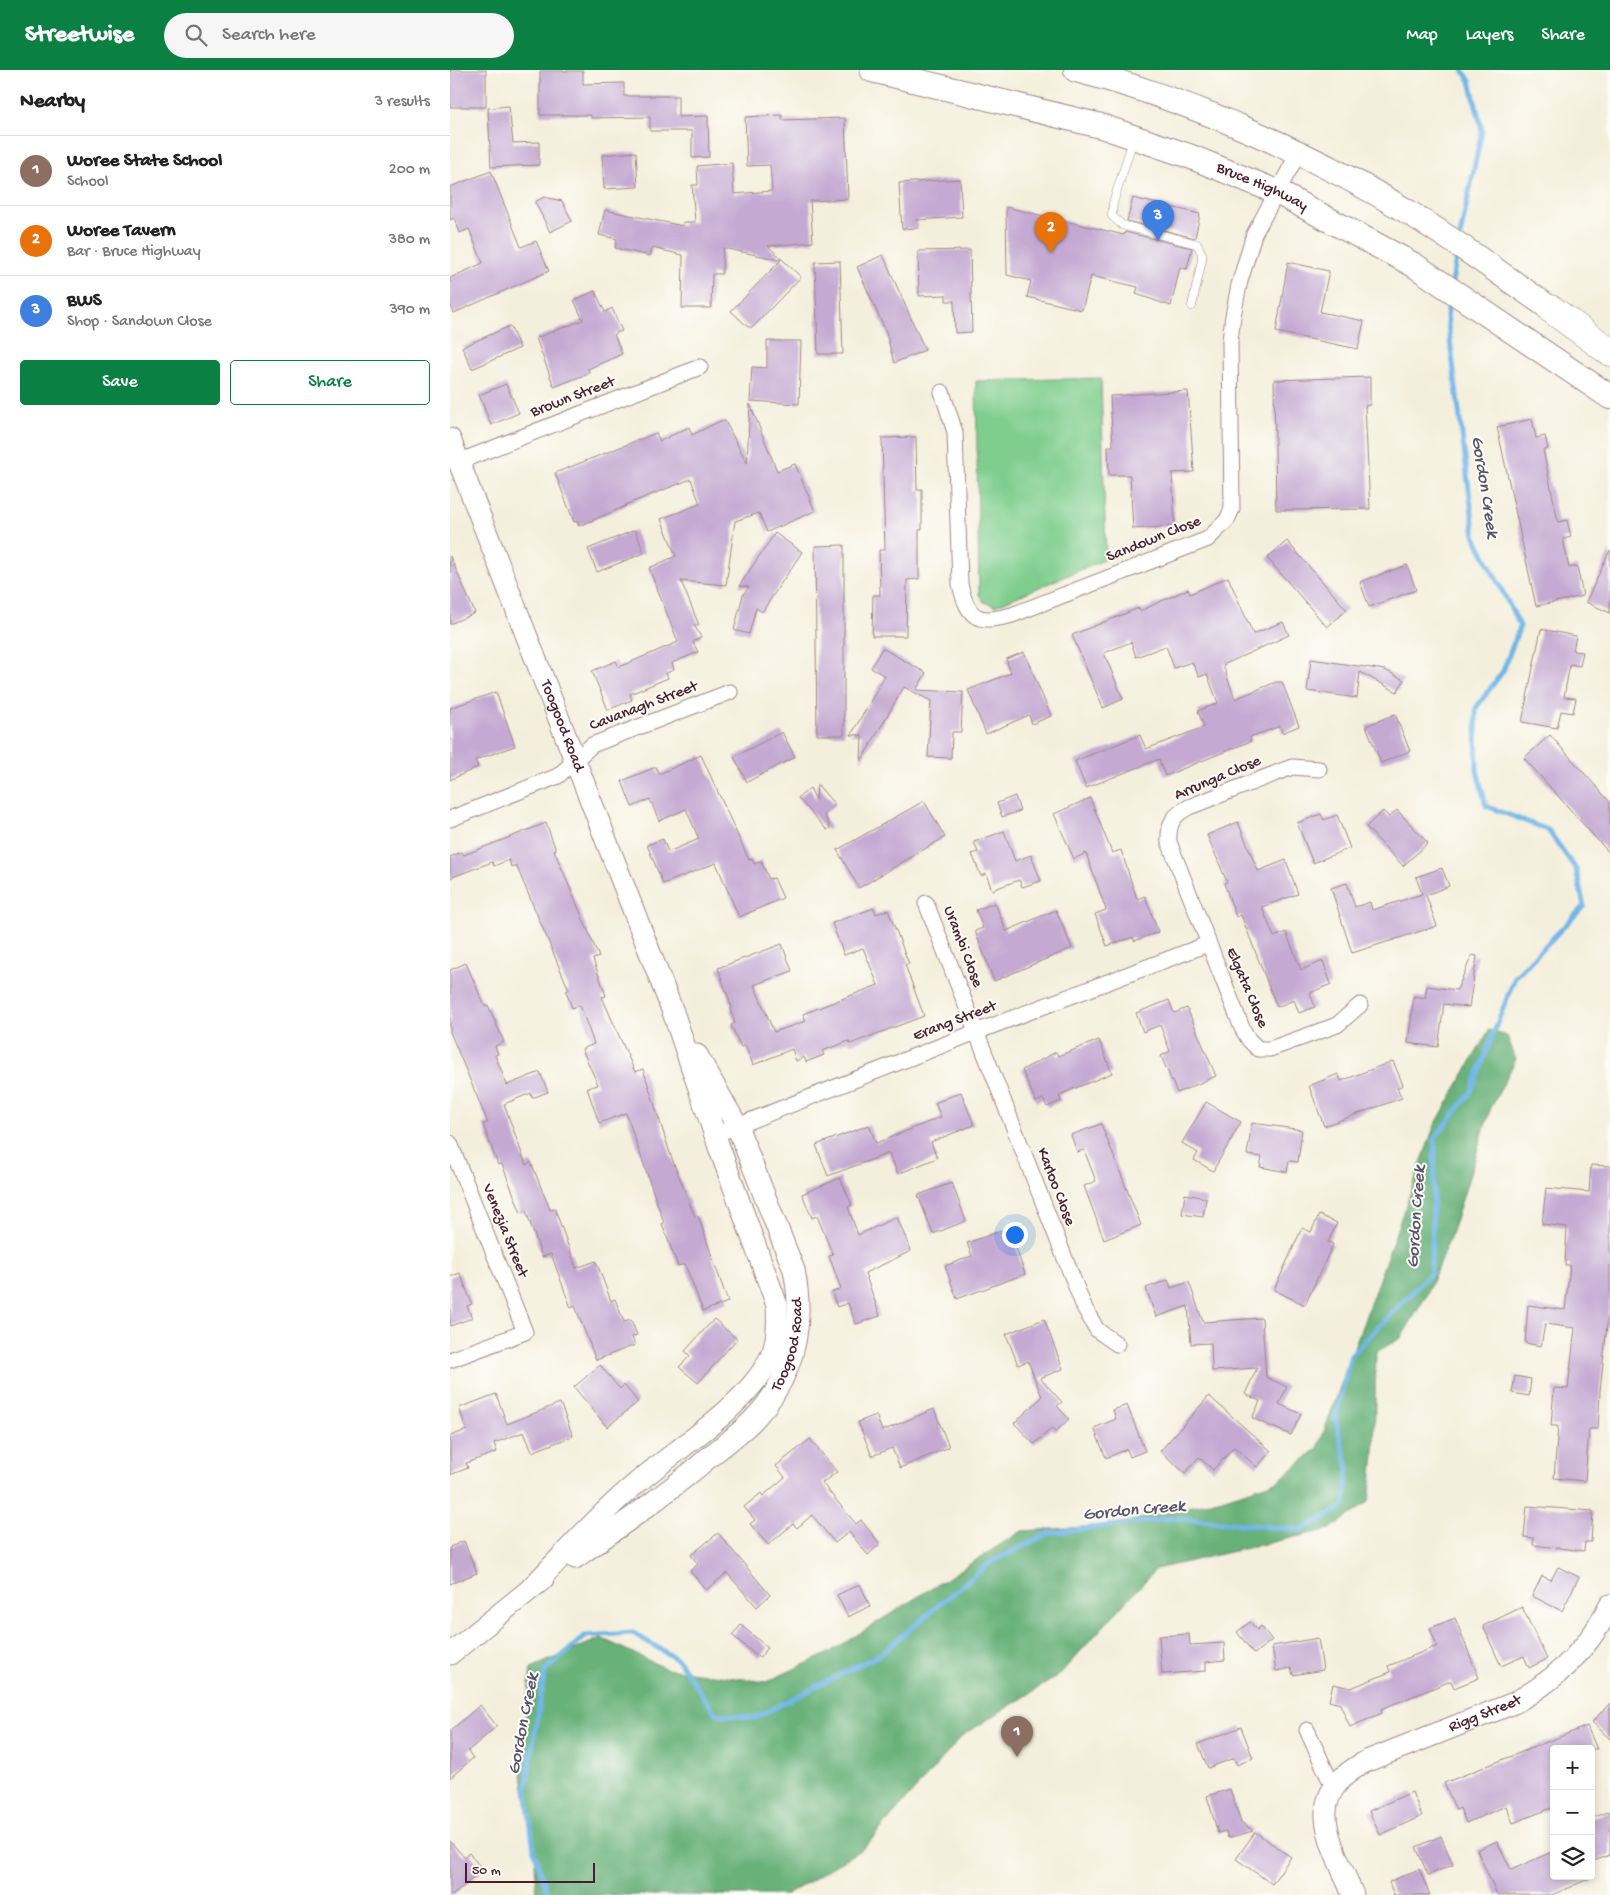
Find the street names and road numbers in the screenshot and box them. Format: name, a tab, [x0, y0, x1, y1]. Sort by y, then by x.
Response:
street label: Bruce Highway	[1212, 158, 1311, 216]
street label: Brown Street	[527, 373, 619, 423]
street label: Sandown Close	[1104, 512, 1205, 568]
street label: Toogood Road	[535, 677, 589, 776]
street label: Cavanagh Street	[587, 677, 702, 736]
street label: Arrunga Close	[1172, 752, 1265, 806]
street label: Urambi Close	[938, 904, 986, 991]
street label: Elgata Close	[1221, 945, 1272, 1032]
street label: Erang Street	[911, 997, 1001, 1047]
street label: Karloo Close	[1031, 1145, 1079, 1229]
street label: Venezia Street	[476, 1181, 532, 1282]
street label: Toogood Road	[767, 1296, 808, 1396]
street label: Rigg Street	[1446, 1690, 1527, 1737]

